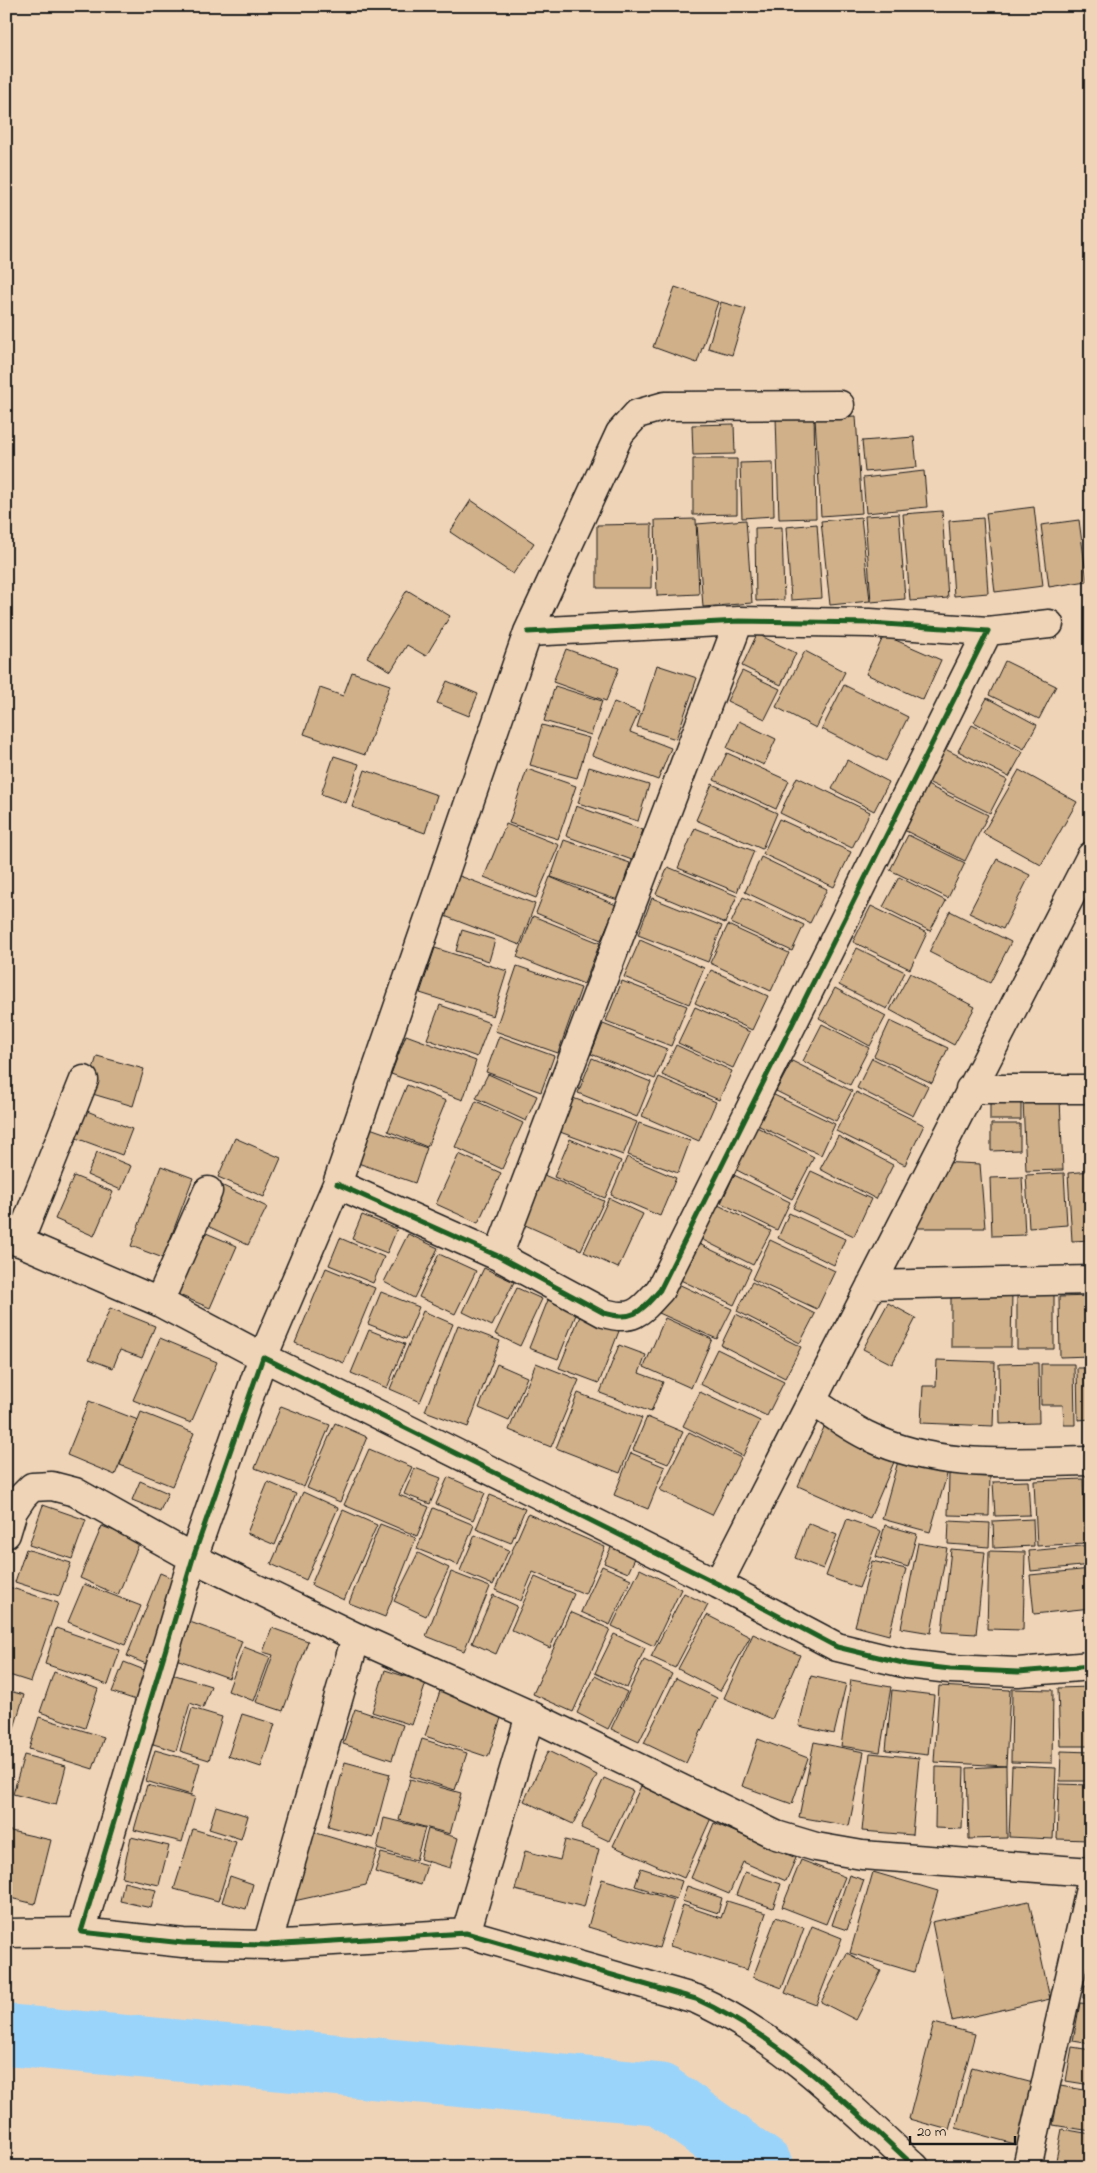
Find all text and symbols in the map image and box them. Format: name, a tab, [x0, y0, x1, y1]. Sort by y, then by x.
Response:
scale bar	[910, 2113, 1014, 2145]
text: 20 m	[917, 2121, 947, 2143]

